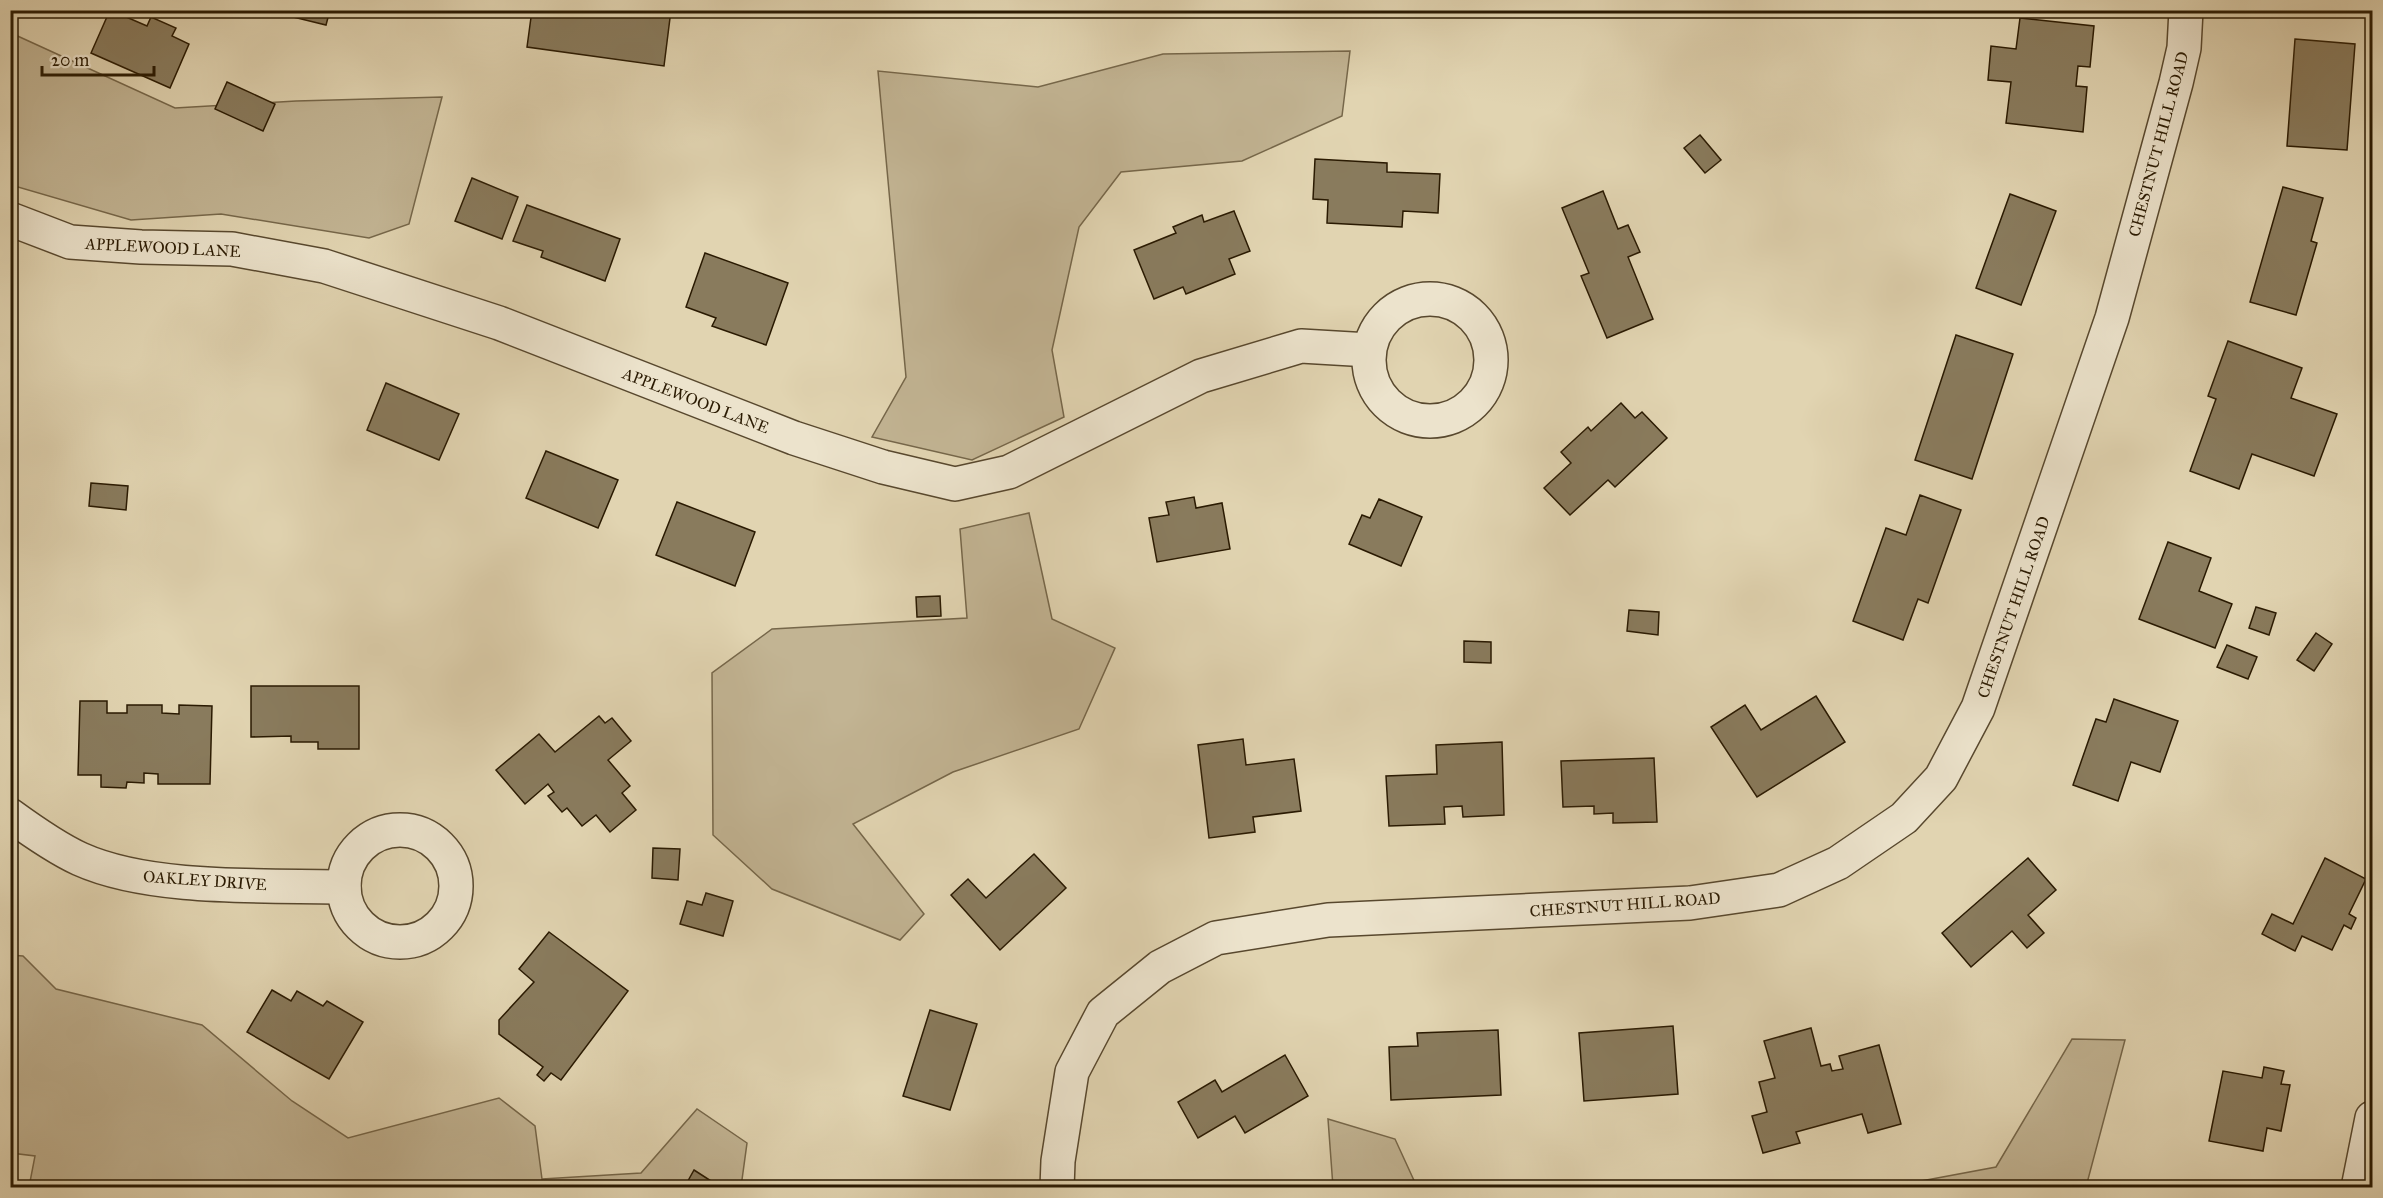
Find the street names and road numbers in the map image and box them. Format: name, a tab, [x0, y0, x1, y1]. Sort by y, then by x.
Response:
street label: CHESTNUT HILL ROAD	[2125, 49, 2192, 239]
street label: APPLEWOOD LANE	[84, 234, 241, 261]
street label: APPLEWOOD LANE	[619, 363, 772, 437]
street label: CHESTNUT HILL ROAD	[1973, 514, 2054, 701]
street label: OAKLEY DRIVE	[142, 867, 268, 894]
street label: CHESTNUT HILL ROAD	[1529, 888, 1721, 921]

